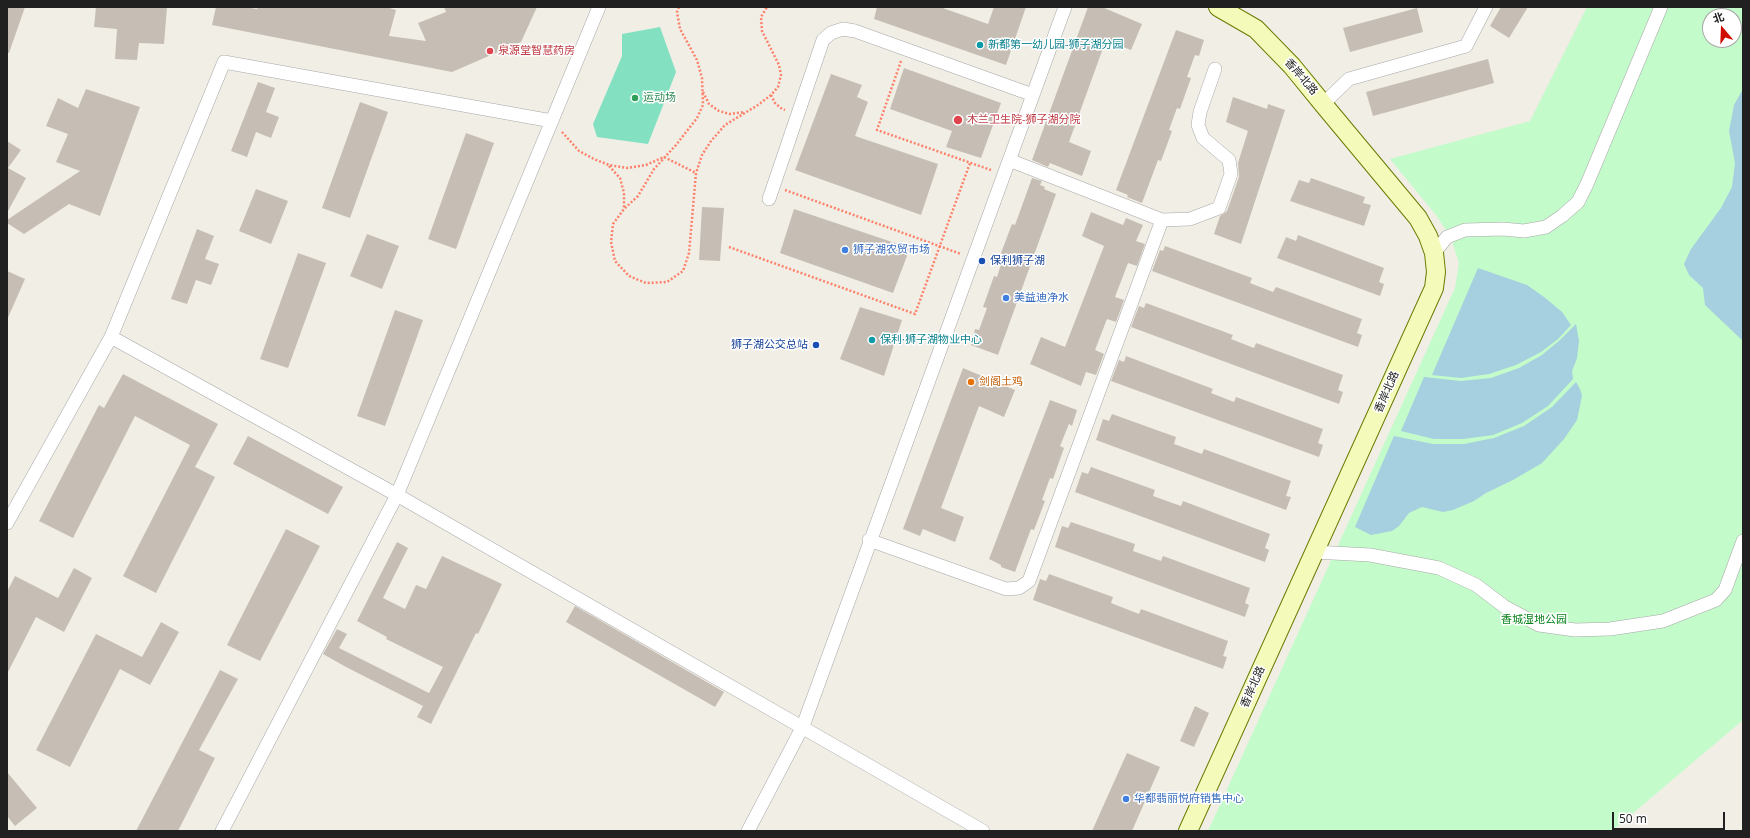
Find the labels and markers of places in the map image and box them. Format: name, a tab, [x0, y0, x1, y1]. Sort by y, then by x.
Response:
place label: 新都第一幼儿园-狮子湖分园	[988, 38, 1124, 52]
marker: 新都第一幼儿园-狮子湖分园	[975, 40, 985, 50]
place label: 泉源堂智慧药房	[498, 44, 575, 58]
marker: 泉源堂智慧药房	[485, 46, 495, 56]
place label: 运动场	[643, 91, 676, 105]
marker: 运动场	[630, 93, 640, 103]
place label: 木兰卫生院-狮子湖分院	[967, 113, 1081, 127]
marker: 木兰卫生院-狮子湖分院	[952, 114, 964, 126]
place label: 狮子湖农贸市场	[853, 243, 930, 257]
marker: 狮子湖农贸市场	[840, 245, 850, 255]
place label: 保利狮子湖	[990, 254, 1045, 268]
marker: 保利狮子湖	[977, 256, 987, 266]
place label: 美益迪净水	[1014, 291, 1069, 305]
marker: 美益迪净水	[1001, 293, 1011, 303]
place label: 保利·狮子湖物业中心	[880, 333, 982, 347]
marker: 保利·狮子湖物业中心	[867, 335, 877, 345]
place label: 狮子湖公交总站	[731, 338, 808, 352]
marker: 狮子湖公交总站	[811, 340, 821, 350]
place label: 剑阁土鸡	[979, 375, 1023, 389]
marker: 剑阁土鸡	[966, 377, 976, 387]
place label: 华都翡丽悦府销售中心	[1134, 792, 1244, 806]
marker: 华都翡丽悦府销售中心	[1121, 794, 1131, 804]

